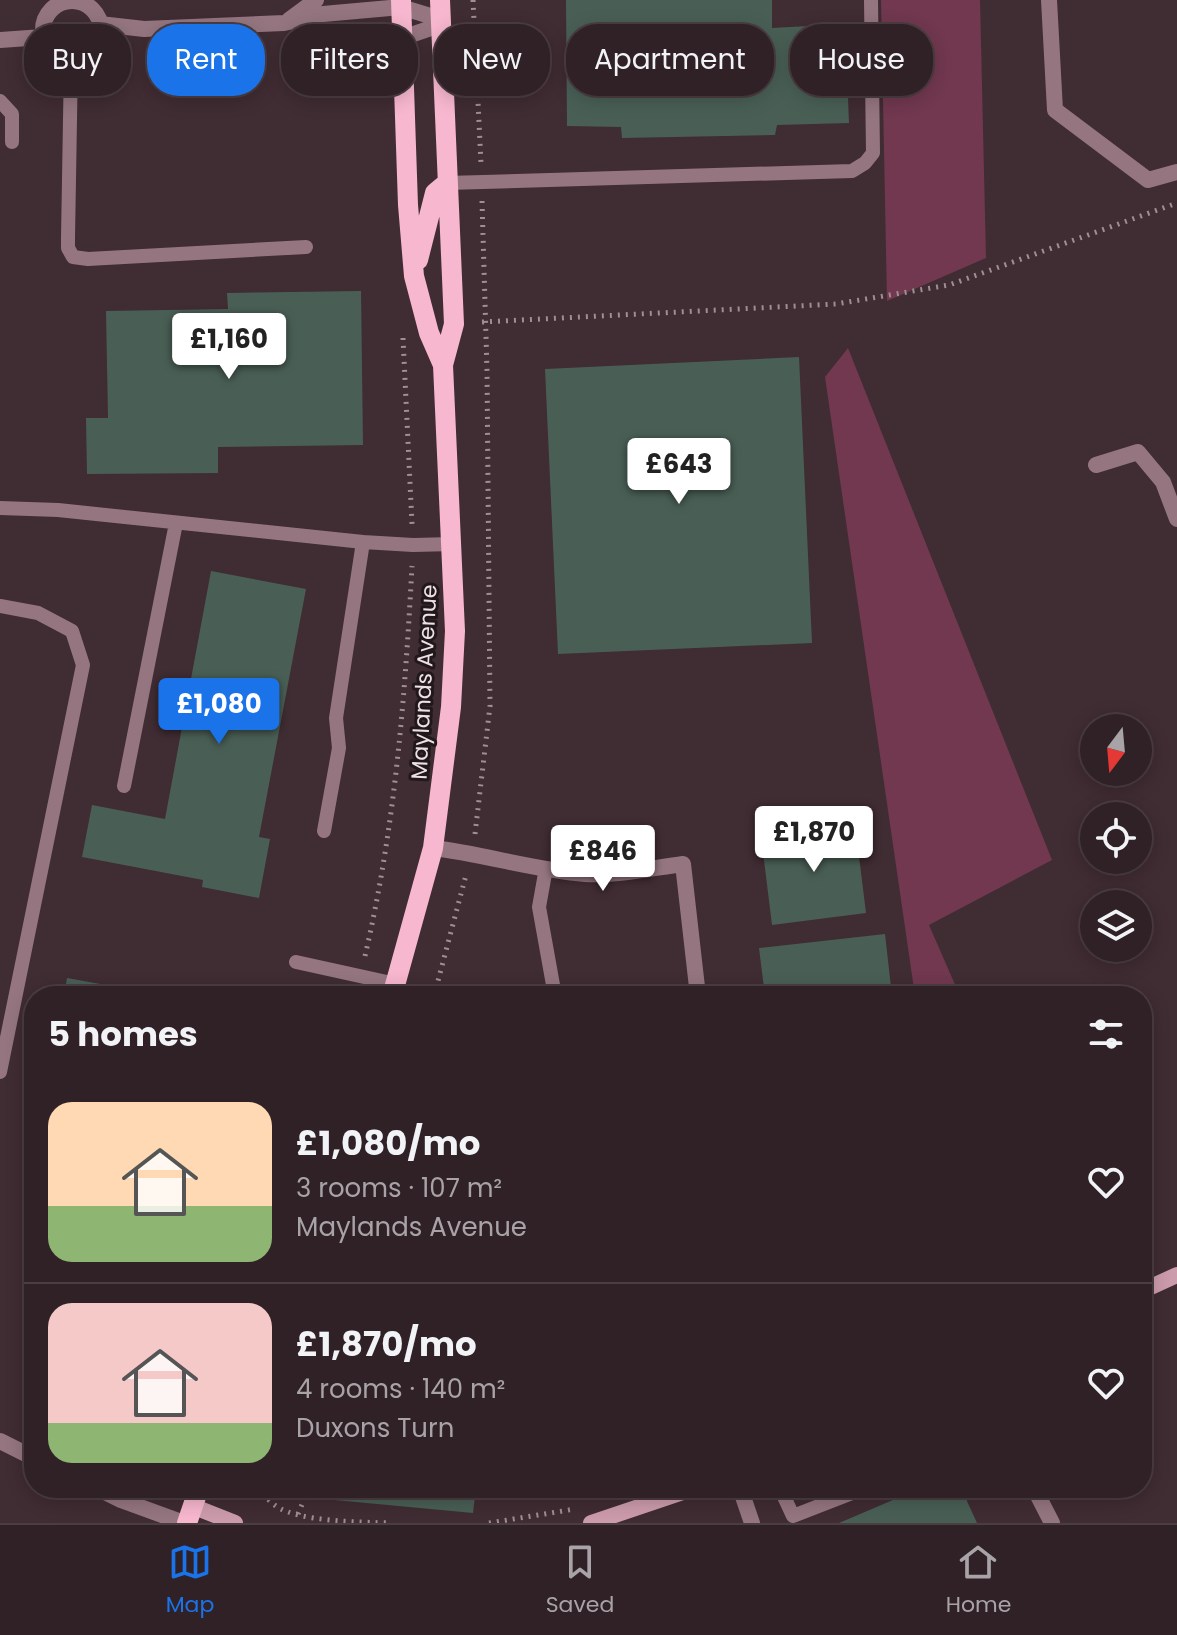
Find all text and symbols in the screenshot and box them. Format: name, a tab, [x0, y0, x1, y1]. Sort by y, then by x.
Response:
chip: Buy	[24, 24, 131, 96]
chip: Rent	[147, 24, 265, 96]
chip: Filters	[281, 24, 418, 96]
chip: New	[434, 24, 550, 96]
chip: Apartment	[566, 24, 774, 96]
chip: House	[790, 24, 933, 96]
pin: £1,160	[164, 313, 294, 381]
text: £1,160	[190, 321, 268, 357]
pin: £643	[632, 438, 726, 506]
text: £643	[645, 446, 713, 482]
street label: Maylands Avenue	[403, 584, 445, 780]
pin: £1,080	[154, 678, 284, 746]
text: £1,080	[176, 686, 262, 722]
north arrow	[1080, 714, 1152, 786]
map controls	[1080, 714, 1152, 962]
button: locate	[1080, 802, 1152, 874]
pin: £1,870	[749, 806, 879, 874]
text: £1,870	[773, 814, 855, 850]
pin: £846	[556, 825, 650, 893]
text: £846	[569, 833, 637, 869]
button: layers	[1080, 890, 1152, 962]
text: 5 homes	[48, 1010, 198, 1058]
icon: filters	[1084, 1012, 1128, 1056]
text: £1,080/mo	[296, 1119, 481, 1167]
icon: home	[112, 1134, 208, 1230]
icon: heart	[1084, 1160, 1128, 1204]
text: 3 rooms · 107 m²	[296, 1170, 502, 1206]
text: Maylands Avenue	[296, 1209, 527, 1245]
text: £1,870/mo	[296, 1320, 477, 1368]
icon: home	[112, 1335, 208, 1431]
icon: heart	[1084, 1361, 1128, 1405]
text: 4 rooms · 140 m²	[296, 1371, 505, 1407]
text: Duxons Turn	[296, 1410, 454, 1446]
tab: Map	[166, 1540, 214, 1621]
tab: Saved	[546, 1540, 614, 1621]
tab: Home	[946, 1540, 1011, 1621]

